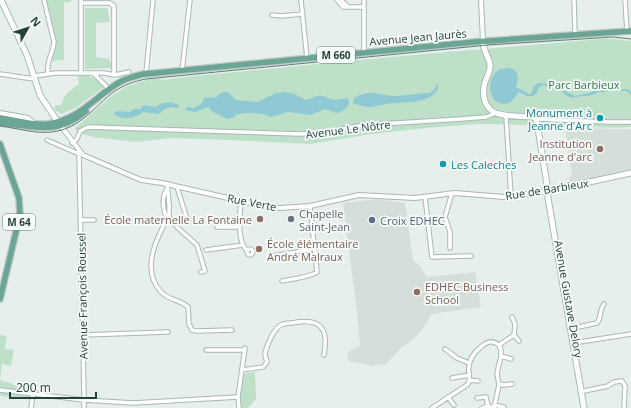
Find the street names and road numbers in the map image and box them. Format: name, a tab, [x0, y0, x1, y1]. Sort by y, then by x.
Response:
street label: Avenue Jean Jaurès	[369, 25, 467, 49]
road number: M 660	[317, 47, 355, 63]
street label: Avenue Le Nôtre	[305, 116, 391, 142]
street label: Rue de Barbieux	[504, 175, 590, 203]
street label: Rue Verte	[226, 190, 278, 214]
road number: M 64	[3, 214, 35, 230]
street label: Avenue François Roussel	[73, 233, 91, 359]
street label: Avenue Gustave Delory	[551, 239, 587, 360]

